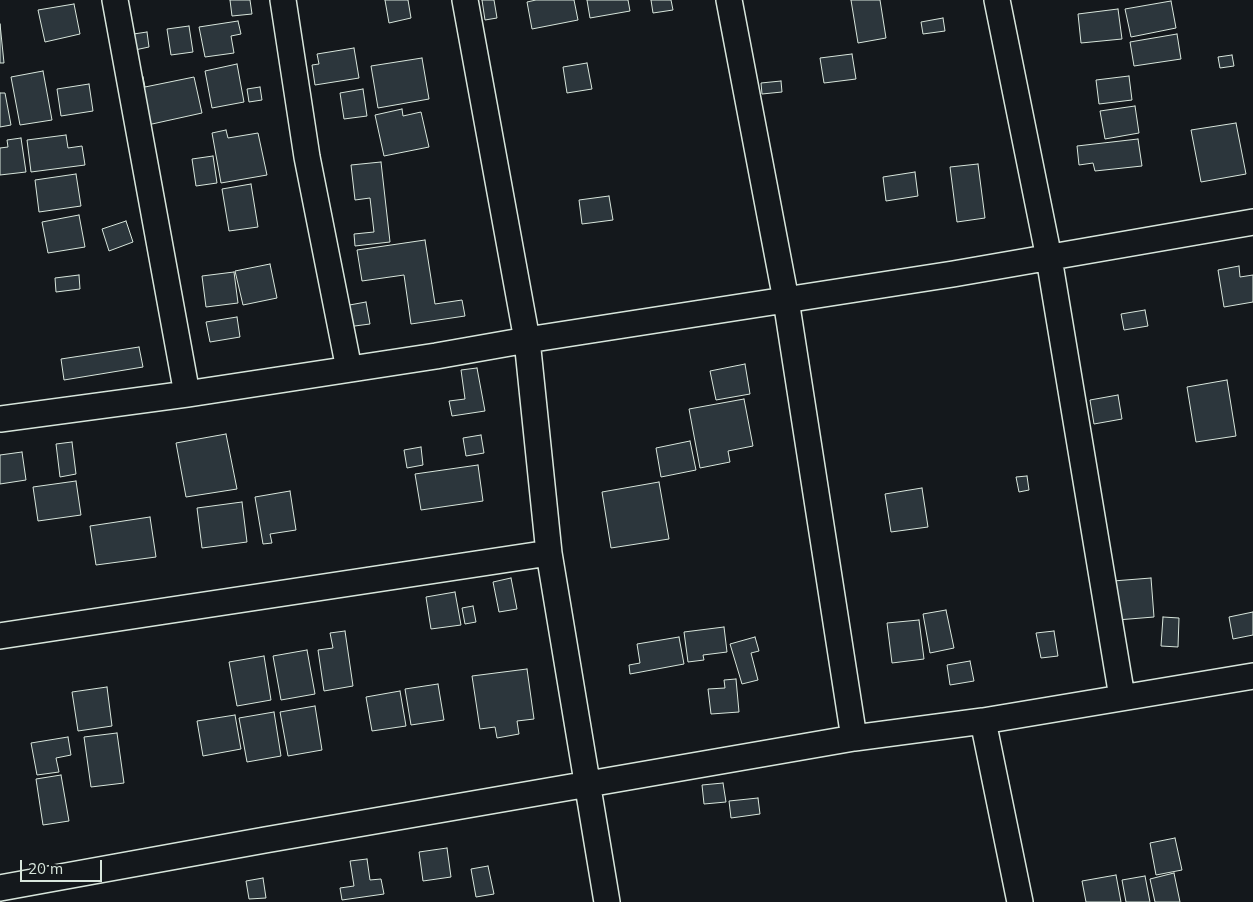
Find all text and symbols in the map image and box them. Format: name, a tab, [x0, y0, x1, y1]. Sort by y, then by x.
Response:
scale bar	[22, 850, 105, 882]
text: 20 m	[28, 859, 63, 878]

